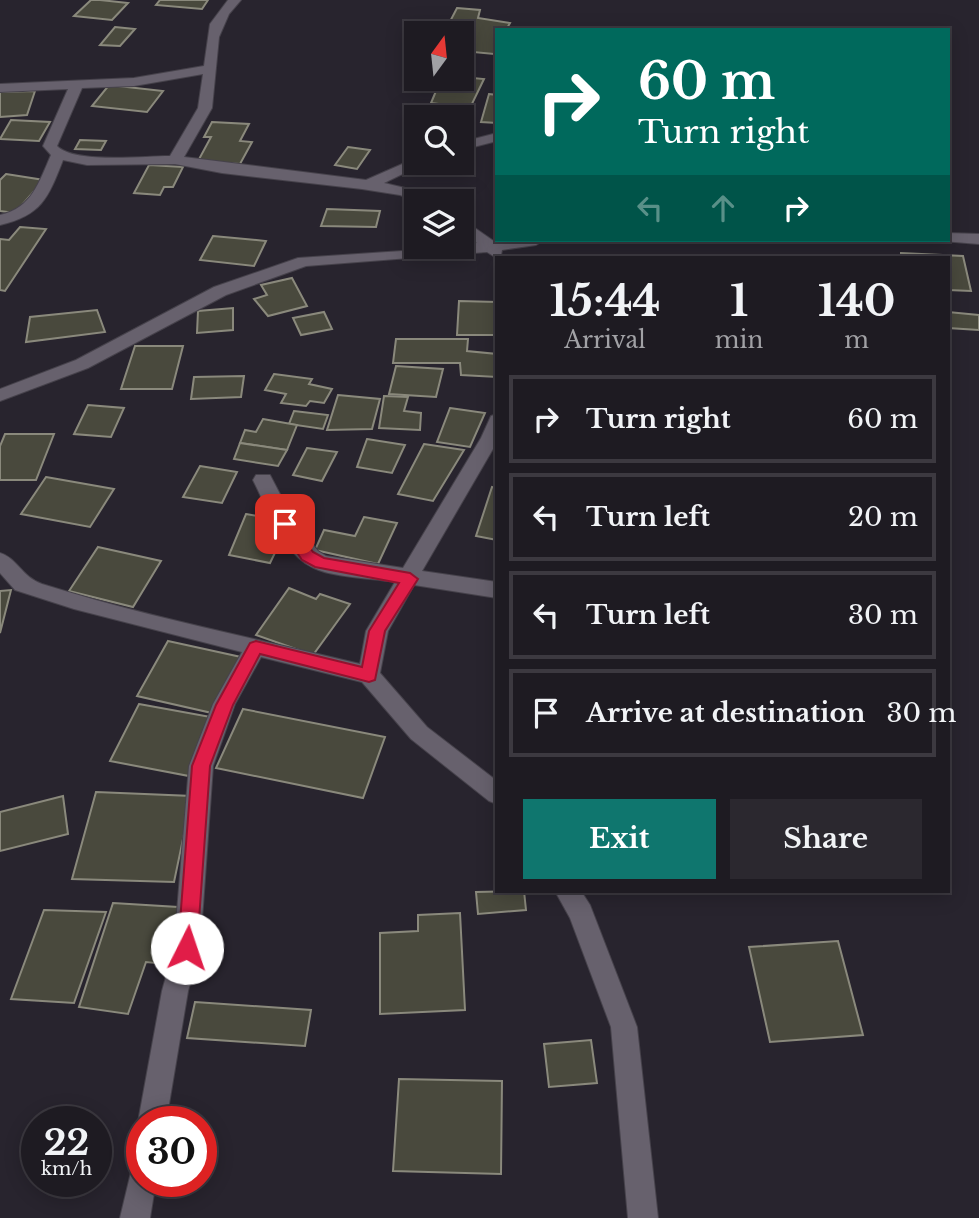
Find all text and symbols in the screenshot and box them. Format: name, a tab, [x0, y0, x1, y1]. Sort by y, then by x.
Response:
north arrow	[404, 21, 474, 91]
map controls	[404, 21, 474, 259]
text: 60 m	[638, 51, 775, 112]
icon: right	[523, 56, 614, 147]
button: search	[404, 105, 474, 175]
text: Turn right	[638, 112, 809, 152]
button: layers	[404, 189, 474, 259]
icon: left	[631, 189, 669, 227]
icon: ahead	[704, 189, 742, 227]
icon: right	[777, 189, 815, 227]
text: 15:44	[549, 275, 660, 327]
text: 1	[730, 275, 748, 327]
text: 140	[818, 275, 896, 327]
text: Arrival	[564, 326, 646, 354]
text: min	[715, 326, 763, 354]
text: m	[844, 326, 869, 354]
icon: right	[527, 400, 565, 438]
text: Turn right	[586, 403, 731, 435]
text: 60 m	[847, 403, 918, 435]
pin	[255, 494, 315, 554]
icon: left	[527, 498, 565, 536]
text: Turn left	[586, 501, 710, 533]
text: 20 m	[848, 501, 918, 533]
icon: arrive	[266, 505, 304, 543]
icon: left	[527, 596, 565, 634]
text: Turn left	[586, 599, 710, 631]
text: 30 m	[848, 599, 918, 631]
icon: arrive	[527, 694, 565, 732]
text: Arrive at destination	[586, 697, 866, 729]
text: 30 m	[887, 697, 956, 729]
button: Exit	[523, 799, 716, 879]
button: Share	[730, 799, 922, 879]
position arrow	[150, 911, 224, 985]
speed limit sign: 30	[126, 1106, 217, 1197]
text: 22	[44, 1121, 89, 1164]
text: km/h	[41, 1158, 92, 1180]

